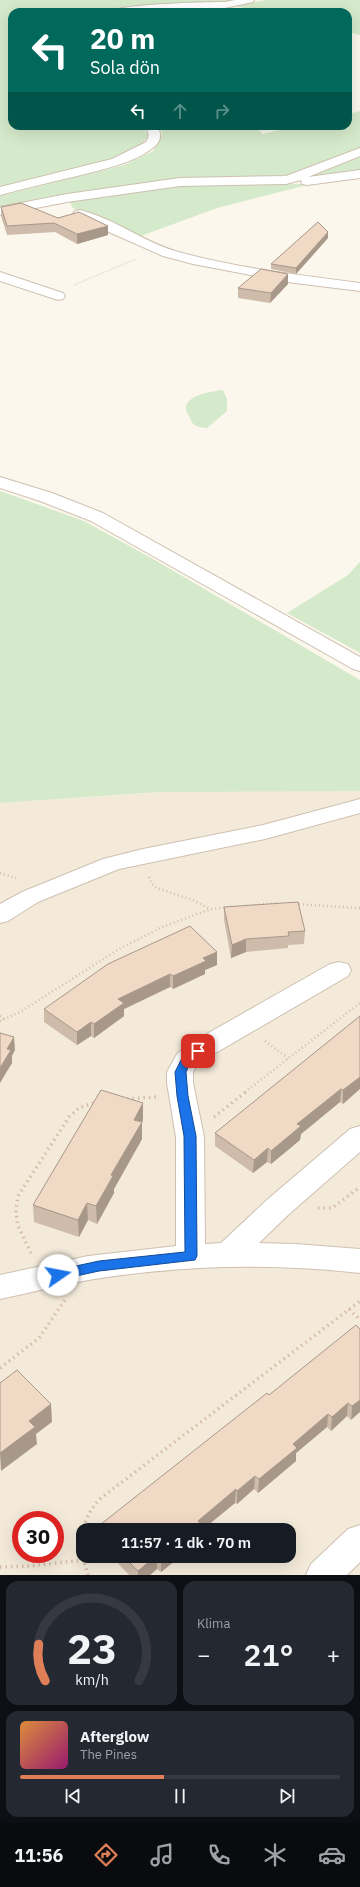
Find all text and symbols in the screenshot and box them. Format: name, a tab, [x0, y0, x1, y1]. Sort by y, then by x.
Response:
text: 20 m	[90, 20, 155, 57]
icon: left	[24, 24, 76, 76]
text: Sola dön	[90, 56, 160, 79]
icon: left	[127, 100, 149, 122]
icon: ahead	[169, 100, 191, 122]
icon: right	[211, 100, 233, 122]
pin	[181, 1034, 215, 1068]
icon: arrive	[187, 1040, 209, 1062]
position arrow	[37, 1254, 79, 1296]
speed limit sign: 30	[12, 1511, 64, 1563]
text: 11:57 · 1 dk · 70 m	[121, 1533, 251, 1552]
text: Klima	[197, 1615, 230, 1632]
text: 23	[67, 1621, 116, 1675]
text: 21°	[243, 1635, 294, 1674]
text: −	[197, 1640, 210, 1669]
text: +	[327, 1640, 340, 1669]
text: km/h	[75, 1670, 108, 1689]
text: Afterglow	[80, 1727, 149, 1746]
text: The Pines	[80, 1746, 137, 1763]
icon: previous	[62, 1785, 84, 1807]
icon: pause	[169, 1785, 191, 1807]
icon: next	[276, 1785, 298, 1807]
icon: directions	[92, 1841, 120, 1869]
icon: music	[148, 1841, 176, 1869]
icon: phone	[205, 1841, 233, 1869]
icon: climate	[261, 1841, 289, 1869]
icon: car	[318, 1841, 346, 1869]
text: 11:56	[14, 1844, 63, 1867]

